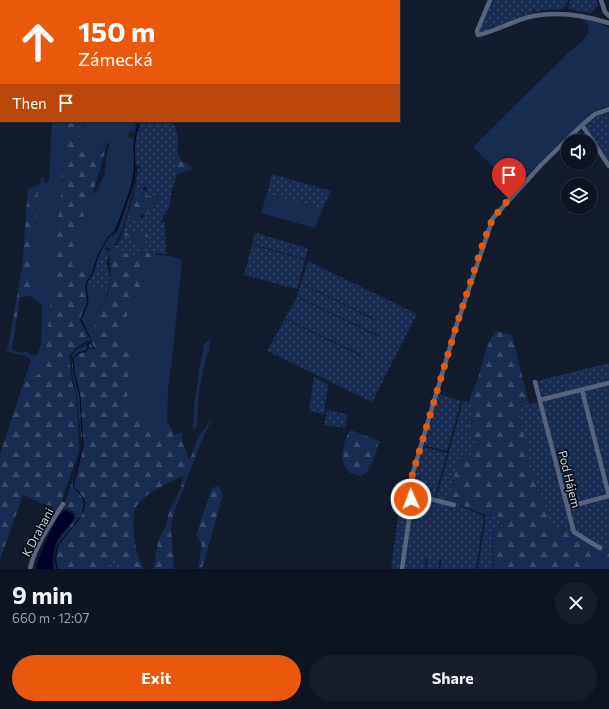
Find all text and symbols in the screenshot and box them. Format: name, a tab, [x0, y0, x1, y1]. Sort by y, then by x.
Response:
text: 150 m	[78, 14, 155, 48]
icon: ahead	[12, 16, 64, 68]
text: Zámecká	[78, 48, 153, 70]
icon: arrive	[55, 92, 77, 114]
text: Then	[12, 94, 47, 112]
map controls	[561, 134, 597, 214]
button: sound	[561, 134, 597, 170]
pin	[492, 158, 526, 199]
icon: arrive	[498, 164, 520, 186]
button: layers	[561, 178, 597, 214]
street label: Pod Hájem	[556, 449, 584, 509]
position arrow	[390, 478, 432, 520]
street label: K Drahani	[18, 505, 56, 559]
text: 9 min	[12, 580, 73, 609]
button: close	[555, 582, 597, 624]
text: 660 m · 12:07	[12, 610, 89, 626]
button: Exit	[12, 655, 301, 701]
button: Share	[309, 655, 597, 701]

